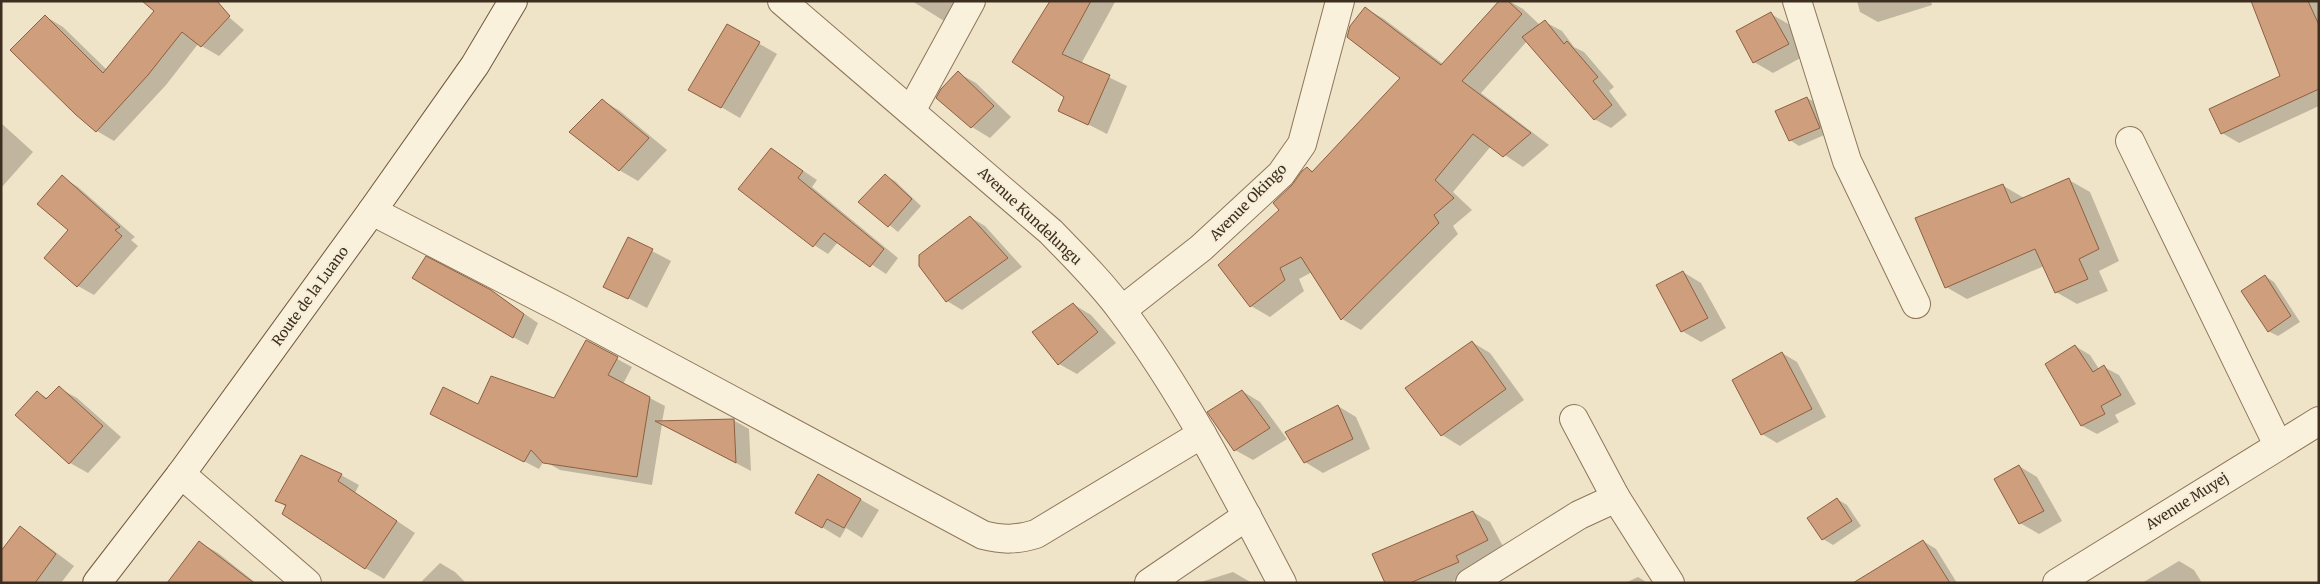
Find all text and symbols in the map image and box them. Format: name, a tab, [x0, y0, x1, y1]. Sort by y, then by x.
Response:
street label: Avenue Okingo	[1205, 160, 1290, 245]
street label: Avenue Kundelungu	[974, 163, 1086, 269]
street label: Route de la Luano	[268, 243, 352, 349]
street label: Avenue Muyej	[2141, 468, 2232, 534]

